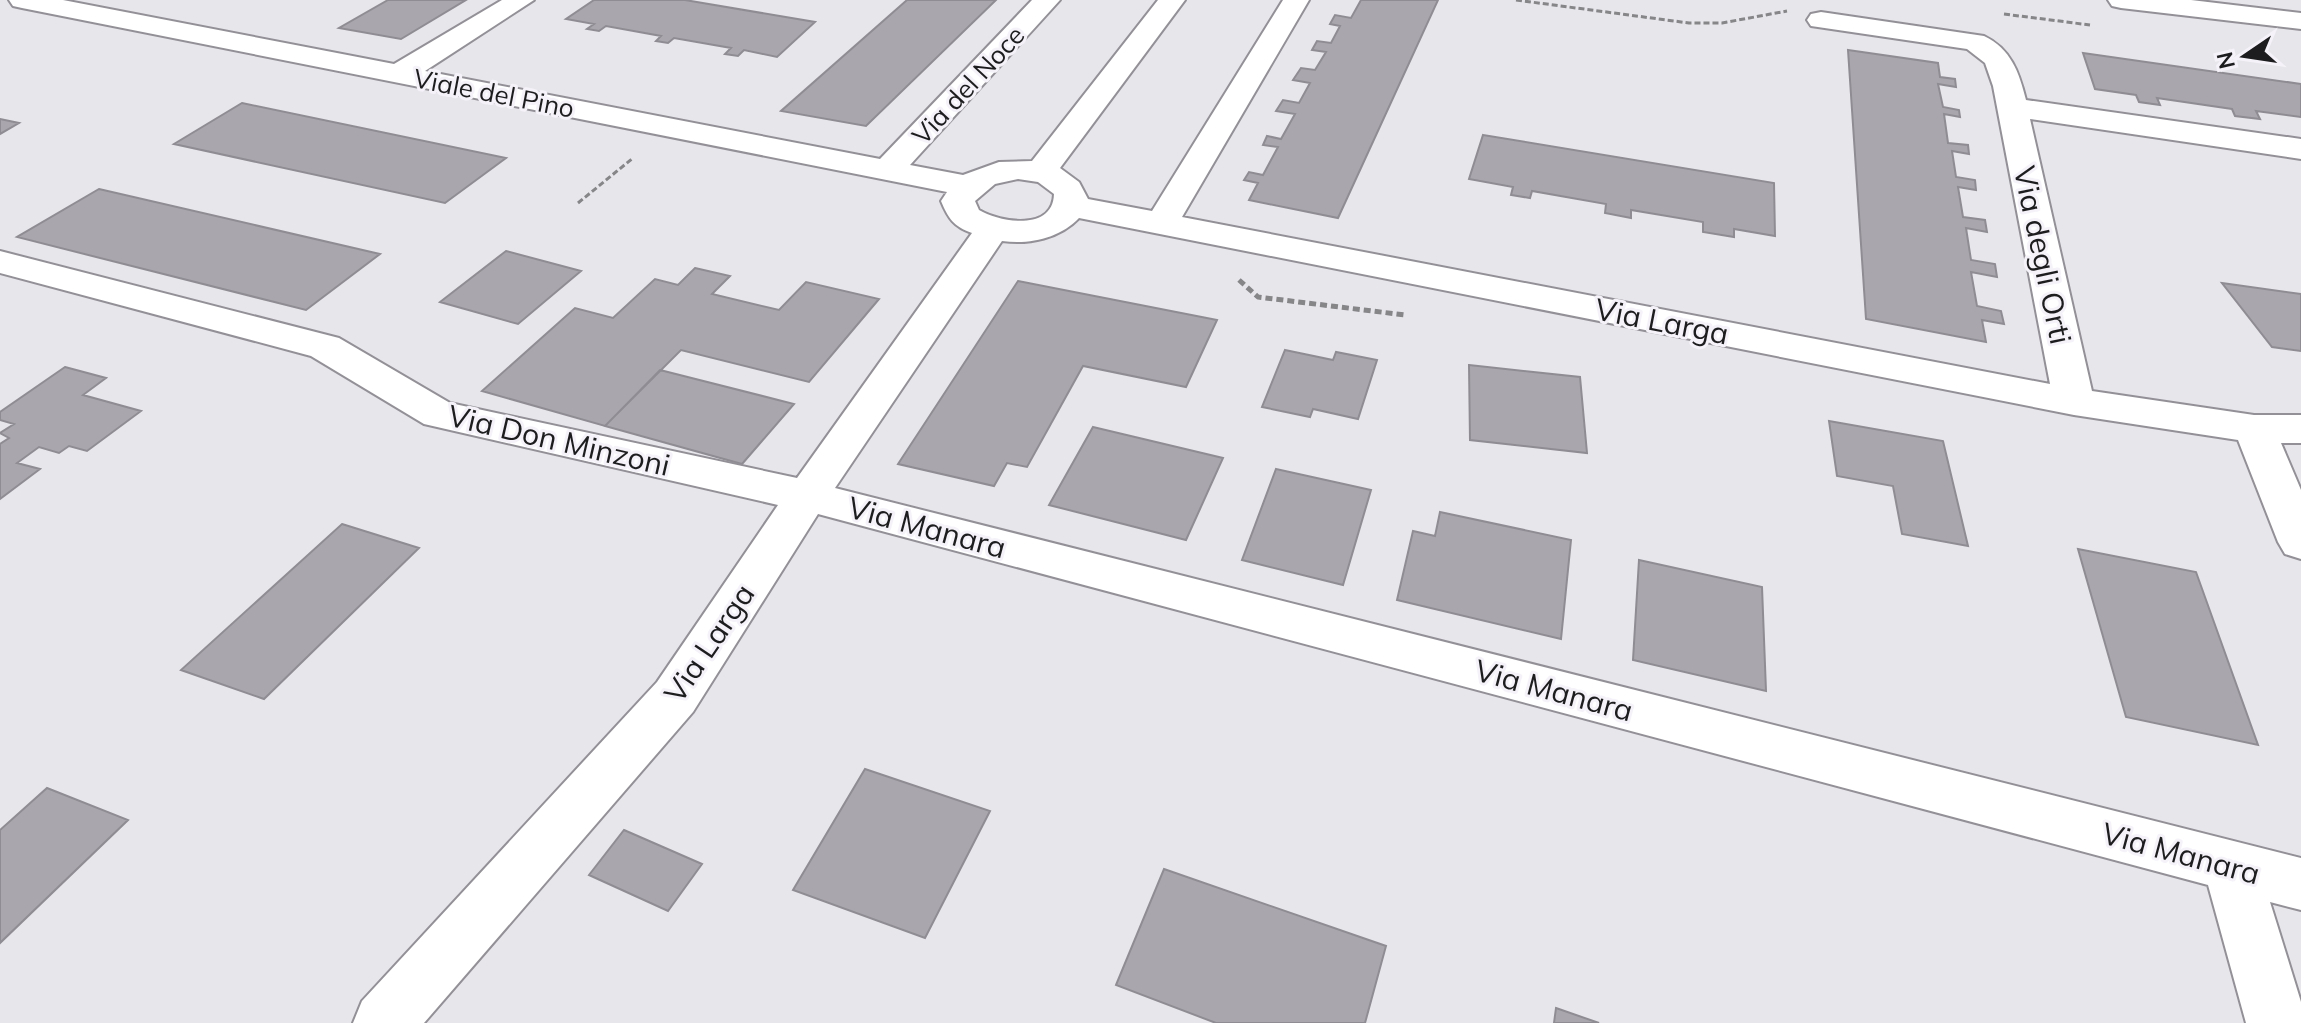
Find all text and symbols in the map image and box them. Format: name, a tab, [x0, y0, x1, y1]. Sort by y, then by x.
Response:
north arrow	[2205, 16, 2285, 96]
street label: Via del Noce	[905, 19, 1031, 151]
text: N	[2210, 49, 2241, 72]
street label: Viale del Pino	[411, 61, 577, 125]
street label: Via degli Orti	[2006, 163, 2080, 347]
street label: Via Larga	[1592, 289, 1732, 353]
street label: Via Don Minzoni	[444, 396, 674, 484]
street label: Via Manara	[844, 488, 1010, 566]
street label: Via Larga	[655, 576, 763, 710]
street label: Via Manara	[1471, 651, 1637, 729]
street label: Via Manara	[2098, 814, 2264, 892]

